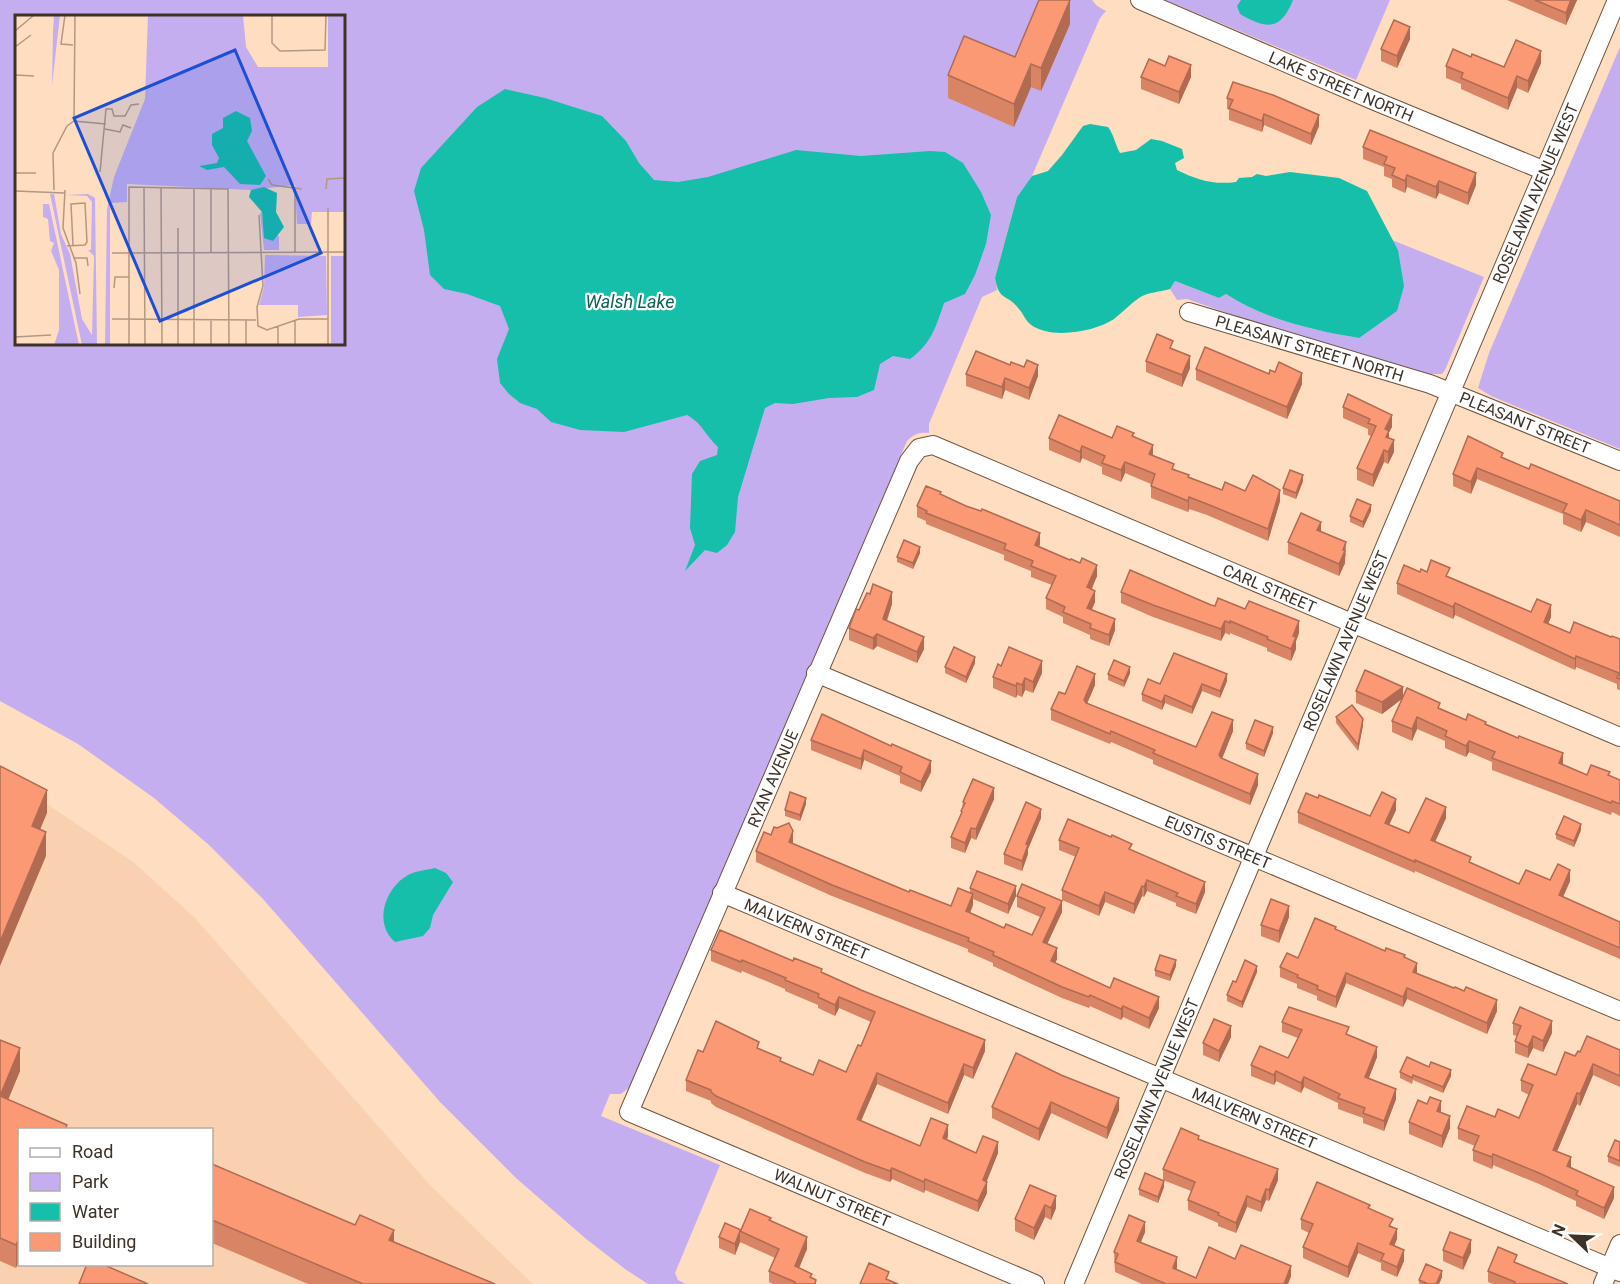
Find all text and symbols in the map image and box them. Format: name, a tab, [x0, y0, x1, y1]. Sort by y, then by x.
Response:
inset map	[15, 15, 345, 345]
street label: LAKE STREET NORTH	[1266, 47, 1416, 125]
street label: ROSELAWN AVENUE WEST	[1488, 100, 1582, 286]
water label: Walsh Lake	[586, 291, 674, 312]
street label: PLEASANT STREET NORTH	[1213, 311, 1406, 385]
street label: PLEASANT STREET	[1457, 388, 1594, 458]
street label: ROSELAWN AVENUE WEST	[1299, 547, 1392, 734]
street label: CARL STREET	[1220, 560, 1320, 617]
street label: RYAN AVENUE	[743, 727, 802, 830]
street label: EUSTIS STREET	[1162, 811, 1274, 873]
street label: MALVERN STREET	[742, 894, 872, 964]
street label: ROSELAWN AVENUE WEST	[1110, 995, 1203, 1182]
street label: MALVERN STREET	[1189, 1083, 1320, 1153]
legend	[18, 1128, 213, 1266]
text: Road	[72, 1141, 113, 1162]
street label: WALNUT STREET	[771, 1165, 894, 1231]
text: Park	[72, 1171, 109, 1192]
text: Water	[72, 1201, 119, 1222]
north arrow	[1542, 1206, 1602, 1266]
text: N	[1548, 1221, 1570, 1239]
text: Building	[72, 1231, 136, 1252]

